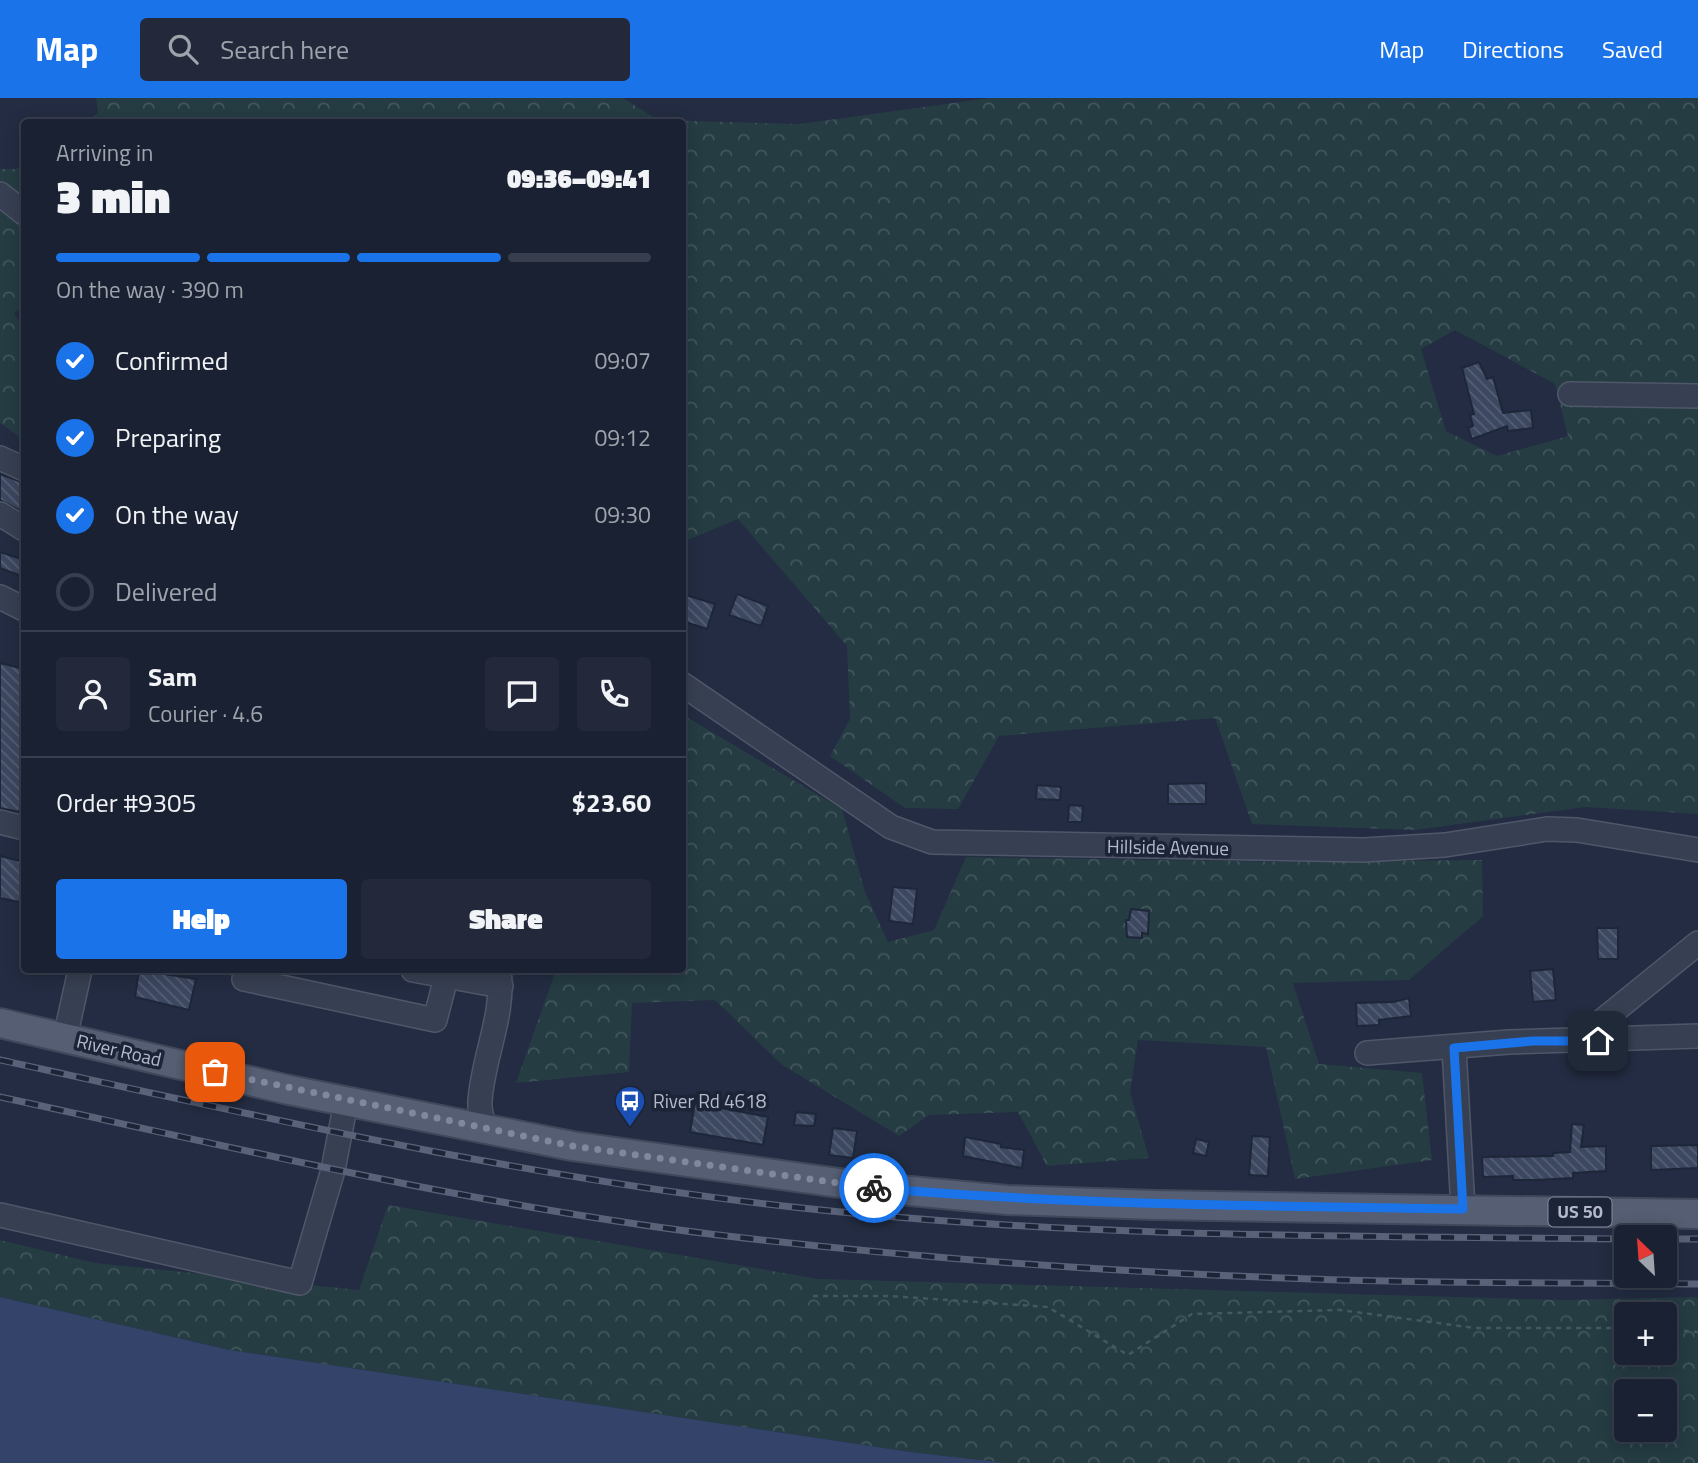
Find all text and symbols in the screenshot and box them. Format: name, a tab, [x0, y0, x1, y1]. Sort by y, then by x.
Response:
search box	[140, 18, 630, 81]
text: Map	[35, 24, 98, 74]
icon: search	[164, 30, 202, 68]
text: Search here	[220, 30, 349, 69]
text: Map	[1379, 31, 1424, 67]
text: Directions	[1462, 31, 1564, 67]
text: Saved	[1602, 31, 1663, 67]
text: Arriving in	[56, 135, 153, 170]
text: 09:36–09:41	[507, 159, 651, 198]
text: 3 min	[56, 161, 170, 231]
text: On the way · 390 m	[56, 272, 244, 307]
text: Confirmed	[115, 341, 229, 380]
icon: check	[56, 342, 94, 380]
text: 09:07	[594, 343, 651, 378]
text: Preparing	[115, 418, 221, 457]
icon: check	[56, 419, 94, 457]
text: 09:12	[594, 420, 651, 455]
text: On the way	[115, 495, 239, 534]
icon: check	[56, 496, 94, 534]
text: 09:30	[594, 497, 651, 532]
text: Delivered	[115, 572, 218, 611]
button: person	[56, 657, 130, 731]
text: Sam	[148, 657, 197, 696]
button: chat	[485, 657, 559, 731]
button: phone	[577, 657, 651, 731]
text: Courier · 4.6	[148, 696, 263, 731]
text: Order #9305	[56, 783, 196, 822]
text: $23.60	[572, 783, 651, 822]
street label: Hillside Avenue	[1107, 831, 1229, 862]
button: Help	[56, 879, 347, 959]
button: Share	[361, 879, 651, 959]
pin	[1568, 1011, 1628, 1071]
icon: home	[1579, 1022, 1617, 1060]
street label: River Road	[74, 1026, 164, 1073]
pin	[185, 1042, 245, 1102]
icon: bag	[196, 1053, 234, 1091]
bus stop icon: River Rd 4618	[613, 1084, 647, 1128]
place label: River Rd 4618	[653, 1086, 767, 1115]
courier	[839, 1153, 909, 1223]
icon: bike	[855, 1169, 893, 1207]
road number: US 50	[1548, 1198, 1612, 1226]
north arrow	[1614, 1225, 1676, 1288]
map controls	[1614, 1225, 1677, 1442]
button: +	[1614, 1302, 1677, 1365]
button: −	[1614, 1379, 1677, 1442]

